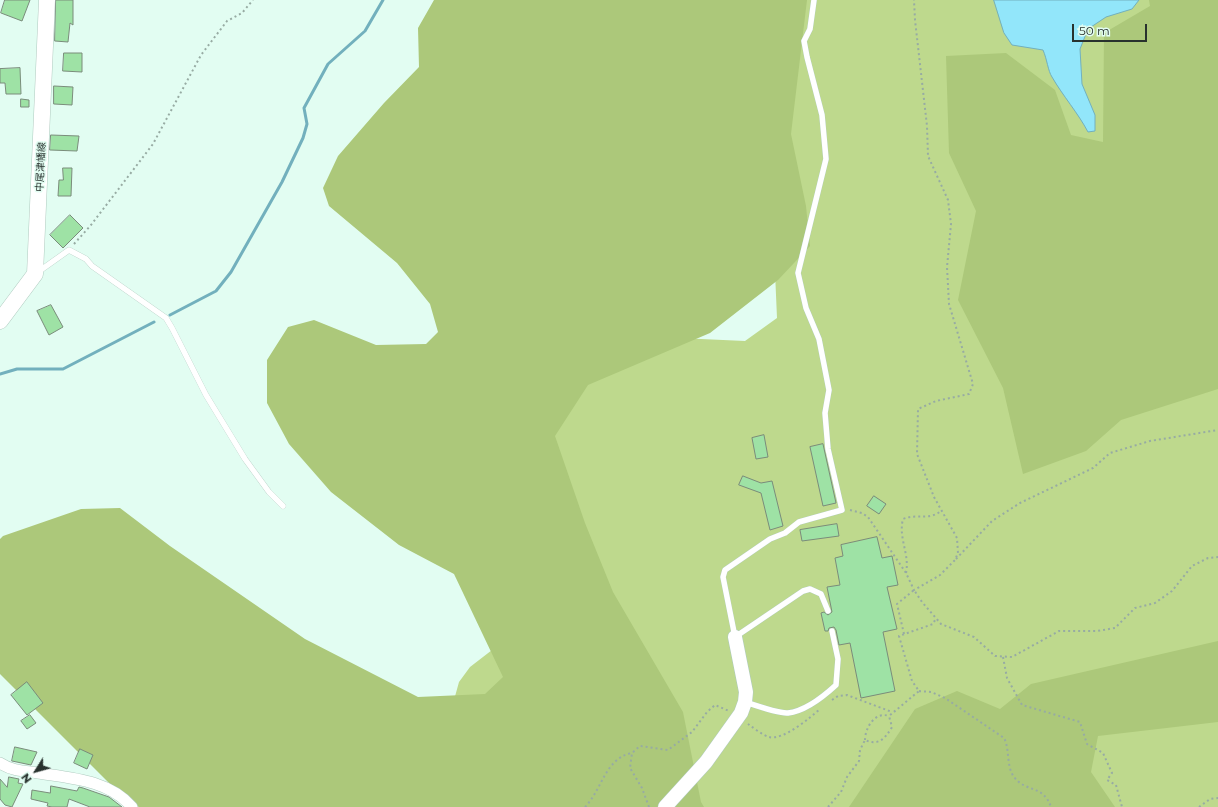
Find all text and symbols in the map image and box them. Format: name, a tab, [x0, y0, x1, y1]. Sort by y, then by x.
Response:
scale bar	[1074, 16, 1149, 42]
text: 50 m	[1079, 23, 1110, 38]
street label: 中尾津幡線	[34, 142, 48, 192]
north arrow	[16, 751, 56, 791]
text: N	[18, 770, 35, 786]

